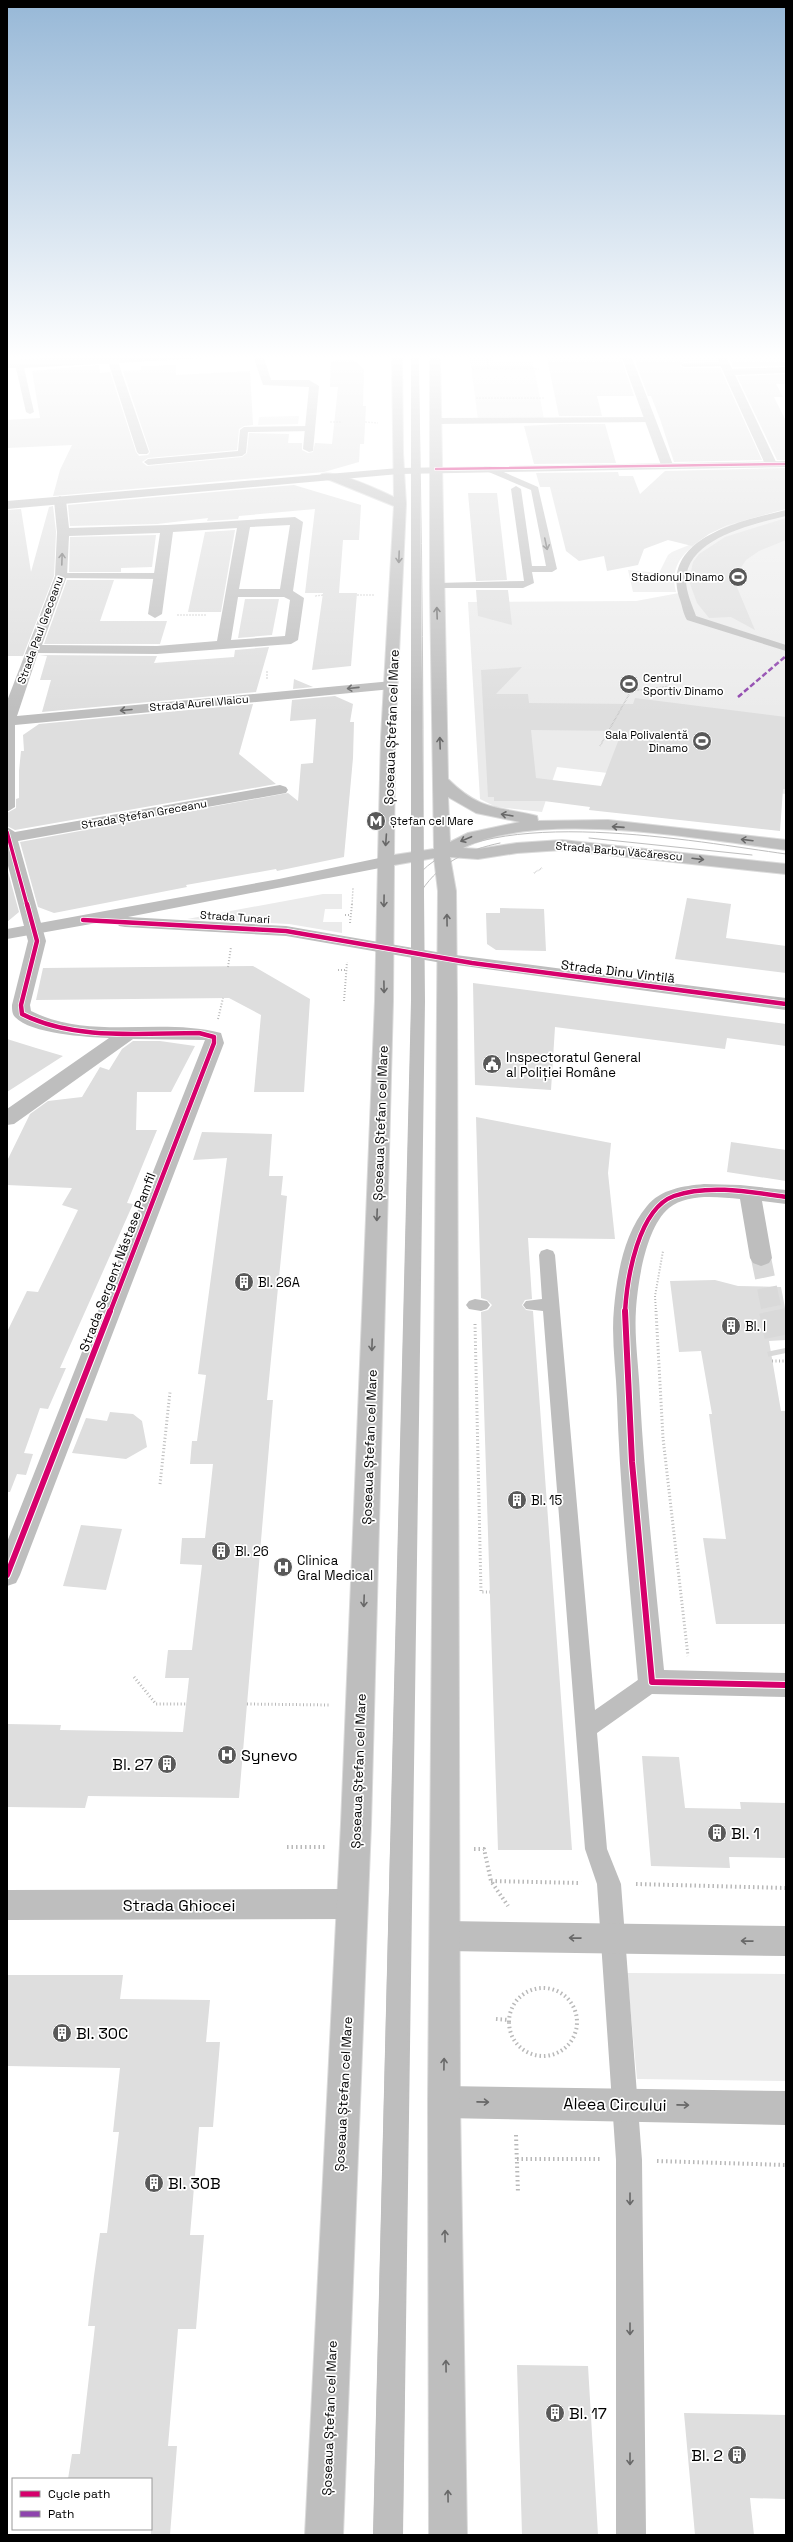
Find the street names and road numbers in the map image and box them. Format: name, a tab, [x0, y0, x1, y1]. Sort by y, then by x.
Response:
street label: Strada Paul Greceanu	[14, 574, 66, 686]
street label: Șoseaua Ștefan cel Mare	[380, 649, 403, 805]
street label: Strada Aurel Vlaicu	[149, 692, 249, 714]
street label: Strada Ștefan Greceanu	[80, 796, 208, 832]
street label: Strada Barbu Văcărescu	[555, 838, 683, 864]
street label: Strada Tunari	[200, 908, 271, 926]
street label: Strada Dinu Vintilă	[560, 956, 676, 987]
street label: Șoseaua Ștefan cel Mare	[369, 1045, 392, 1201]
street label: Strada Sergent Năstase Pamfil	[75, 1170, 160, 1354]
street label: Șoseaua Ștefan cel Mare	[358, 1369, 381, 1525]
street label: Șoseaua Ștefan cel Mare	[347, 1693, 370, 1849]
street label: Strada Ghiocei	[123, 1895, 235, 1916]
street label: Șoseaua Ștefan cel Mare	[331, 2016, 356, 2172]
street label: Aleea Circului	[563, 2093, 667, 2116]
street label: Șoseaua Ștefan cel Mare	[318, 2340, 341, 2496]

